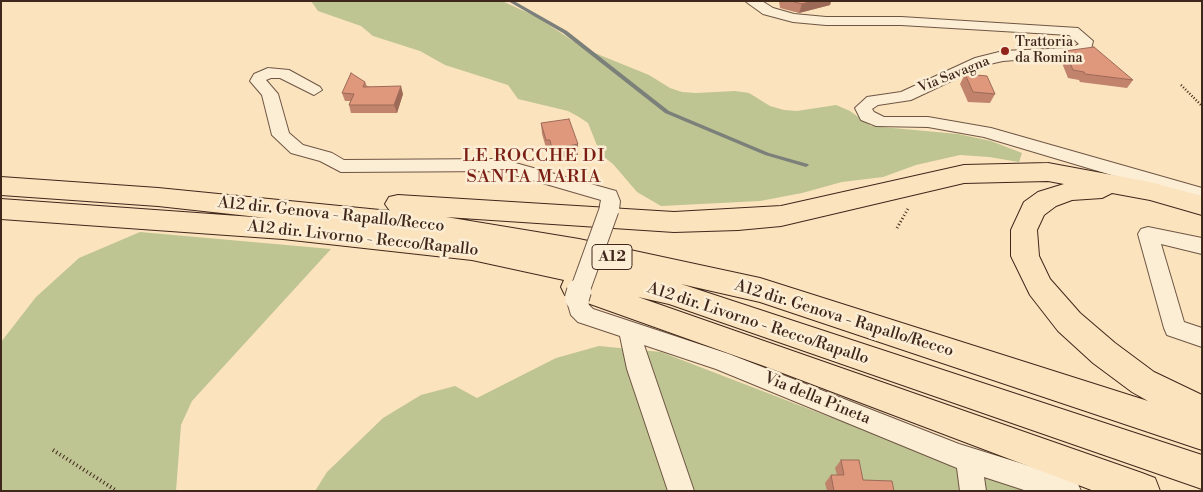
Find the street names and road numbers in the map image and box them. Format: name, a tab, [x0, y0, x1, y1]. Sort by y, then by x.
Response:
street label: Via Savagna	[916, 53, 992, 97]
street label: A12 dir. Genova - Rapallo/Recco	[217, 194, 445, 236]
street label: A12 dir. Livorno - Recco/Rapallo	[247, 217, 479, 261]
road number: A12	[592, 244, 632, 270]
street label: A12 dir. Genova - Rapallo/Recco	[732, 277, 956, 361]
street label: A12 dir. Livorno - Recco/Rapallo	[645, 279, 871, 369]
street label: Via della Pineta	[761, 369, 873, 429]

